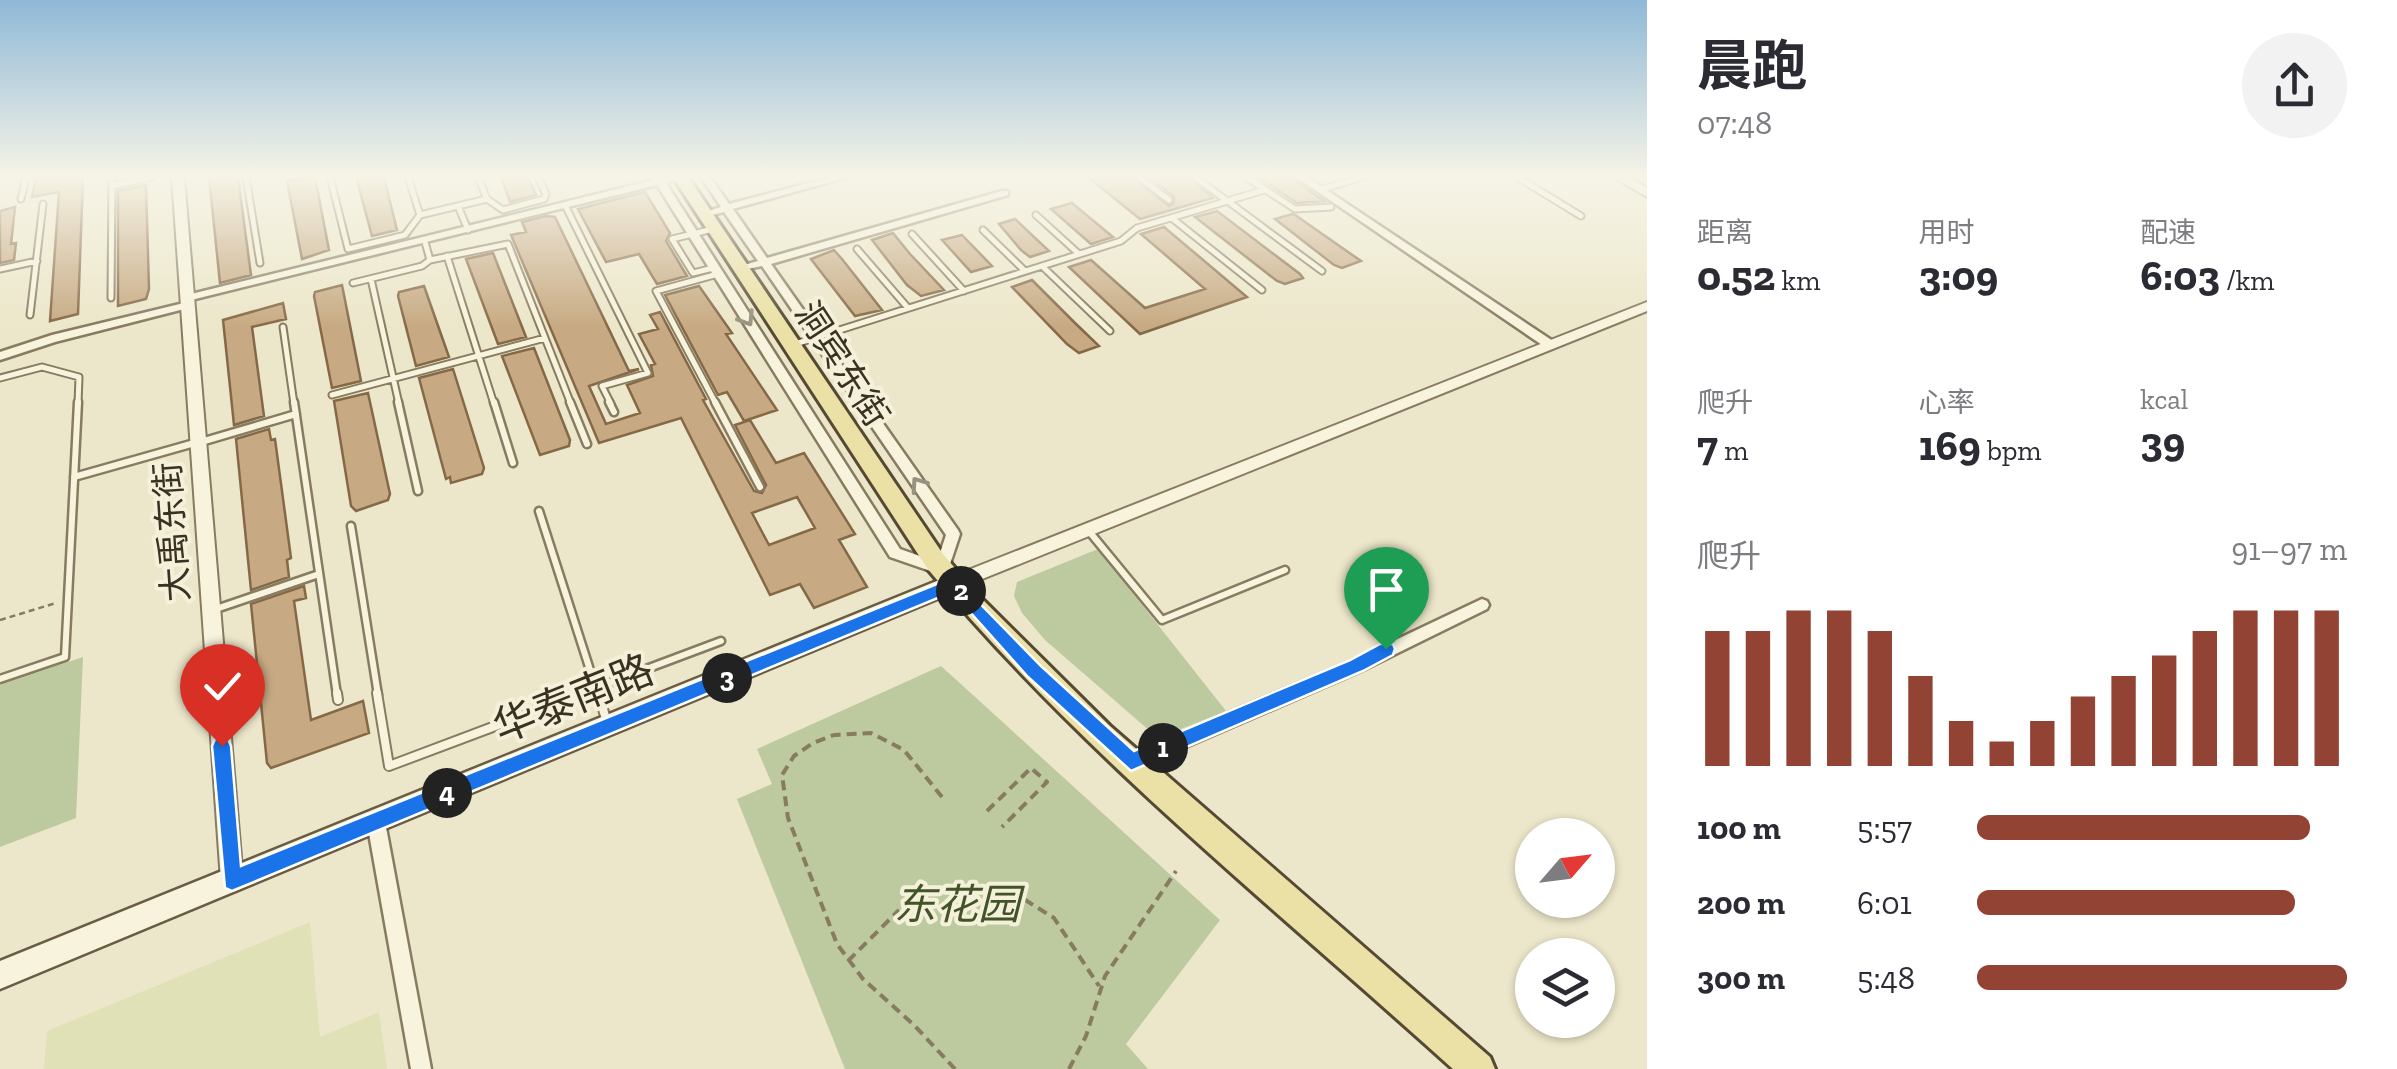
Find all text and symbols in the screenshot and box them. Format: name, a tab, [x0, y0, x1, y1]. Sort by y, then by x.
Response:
text: 晨跑	[1697, 33, 1807, 99]
button: share	[2242, 33, 2347, 138]
text: 07:48	[1697, 104, 1772, 142]
text: 距离	[1697, 216, 1753, 249]
text: 用时	[1919, 216, 1975, 249]
text: 配速	[2140, 216, 2196, 249]
text: 0.52	[1697, 250, 1775, 301]
text: 3:09	[1919, 250, 1998, 301]
text: 6:03	[2140, 250, 2220, 301]
text: km	[1775, 264, 1820, 297]
text: /km	[2220, 264, 2274, 297]
street label: 洞宾东街	[786, 294, 898, 434]
one-way arrow	[734, 308, 753, 326]
text: kcal	[2140, 383, 2188, 416]
text: 爬升	[1697, 386, 1753, 419]
text: 心率	[1919, 386, 1975, 419]
text: 39	[2140, 416, 2185, 467]
text: 7	[1697, 420, 1718, 471]
text: 169	[1919, 420, 1981, 471]
text: m	[1718, 434, 1748, 467]
text: bpm	[1981, 434, 2041, 467]
street label: 大禹东街	[146, 461, 198, 603]
one-way arrow	[912, 477, 930, 495]
text: 91–97 m	[2231, 530, 2347, 568]
text: 爬升	[1697, 537, 1761, 575]
pin	[1344, 547, 1429, 650]
icon: arrive	[1359, 562, 1414, 617]
pin: 2	[936, 566, 986, 616]
text: 2	[953, 574, 969, 607]
street label: 华泰南路	[486, 643, 661, 754]
pin	[180, 644, 265, 747]
pin: 3	[702, 653, 752, 703]
icon: check	[195, 659, 250, 714]
text: 3	[720, 661, 734, 694]
pin: 1	[1138, 723, 1188, 773]
text: 1	[1157, 731, 1169, 764]
pin: 4	[422, 768, 472, 818]
text: 4	[439, 776, 455, 809]
text: 100 m	[1697, 809, 1781, 847]
text: 5:57	[1857, 809, 1912, 847]
north arrow	[1515, 818, 1615, 918]
map controls	[1515, 818, 1615, 1038]
park label: 东花园	[894, 879, 1025, 930]
text: 200 m	[1697, 884, 1785, 922]
text: 6:01	[1857, 884, 1912, 922]
button: layers	[1515, 938, 1615, 1038]
text: 300 m	[1697, 959, 1785, 997]
text: 5:48	[1857, 959, 1915, 997]

